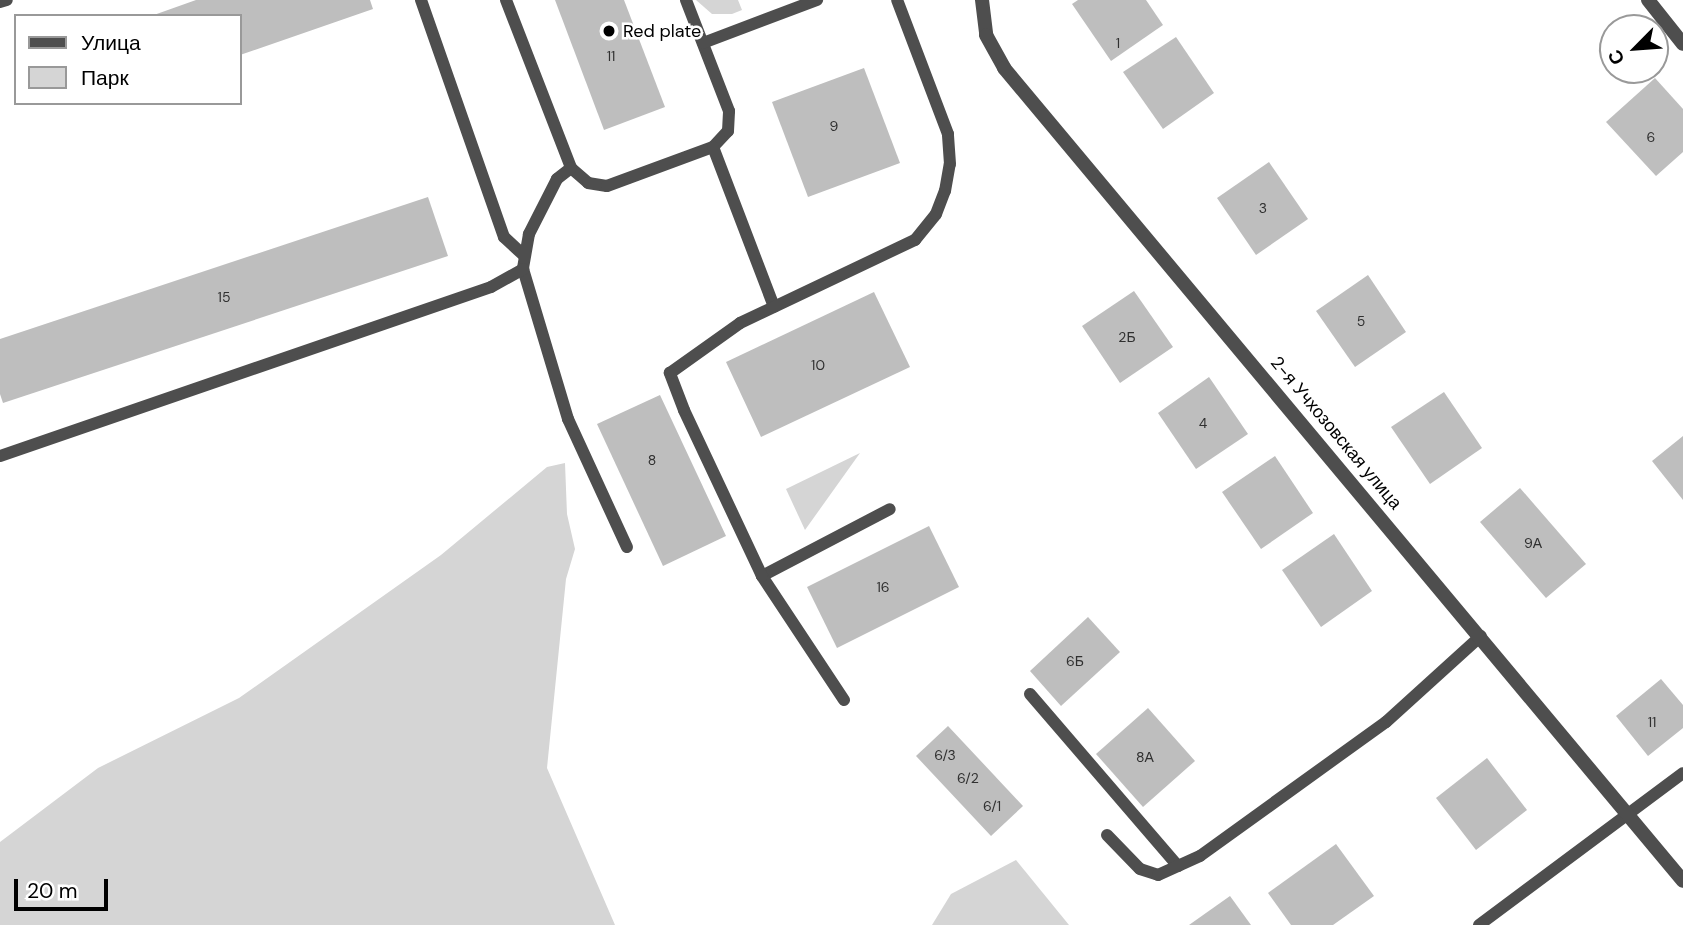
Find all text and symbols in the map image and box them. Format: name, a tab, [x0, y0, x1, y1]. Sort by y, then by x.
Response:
legend	[14, 14, 242, 105]
north arrow	[1599, 14, 1669, 84]
place label: Red plate	[623, 20, 701, 42]
marker: Red plate	[601, 23, 617, 39]
text: Улица	[81, 29, 141, 57]
house number: 1	[1116, 35, 1120, 51]
text: С	[1602, 46, 1631, 69]
house number: 11	[607, 48, 615, 64]
text: Парк	[81, 64, 129, 92]
house number: 9	[830, 118, 838, 134]
house number: 6	[1647, 129, 1655, 145]
house number: 3	[1259, 200, 1267, 216]
house number: 15	[218, 289, 230, 305]
house number: 5	[1357, 313, 1365, 329]
house number: 2Б	[1118, 329, 1136, 345]
street label: 2-я Учхозовская улица	[1266, 352, 1406, 514]
house number: 10	[811, 357, 825, 373]
house number: 4	[1199, 415, 1207, 431]
house number: 8	[648, 452, 656, 468]
house number: 9А	[1524, 535, 1542, 551]
house number: 16	[876, 579, 890, 595]
house number: 6Б	[1066, 653, 1084, 669]
house number: 11	[1648, 714, 1656, 730]
house number: 6/3	[934, 747, 956, 763]
house number: 8А	[1136, 749, 1154, 765]
house number: 6/2	[957, 770, 979, 786]
house number: 6/1	[983, 798, 1001, 814]
scale bar	[18, 866, 112, 910]
text: 20 m	[27, 877, 78, 905]

